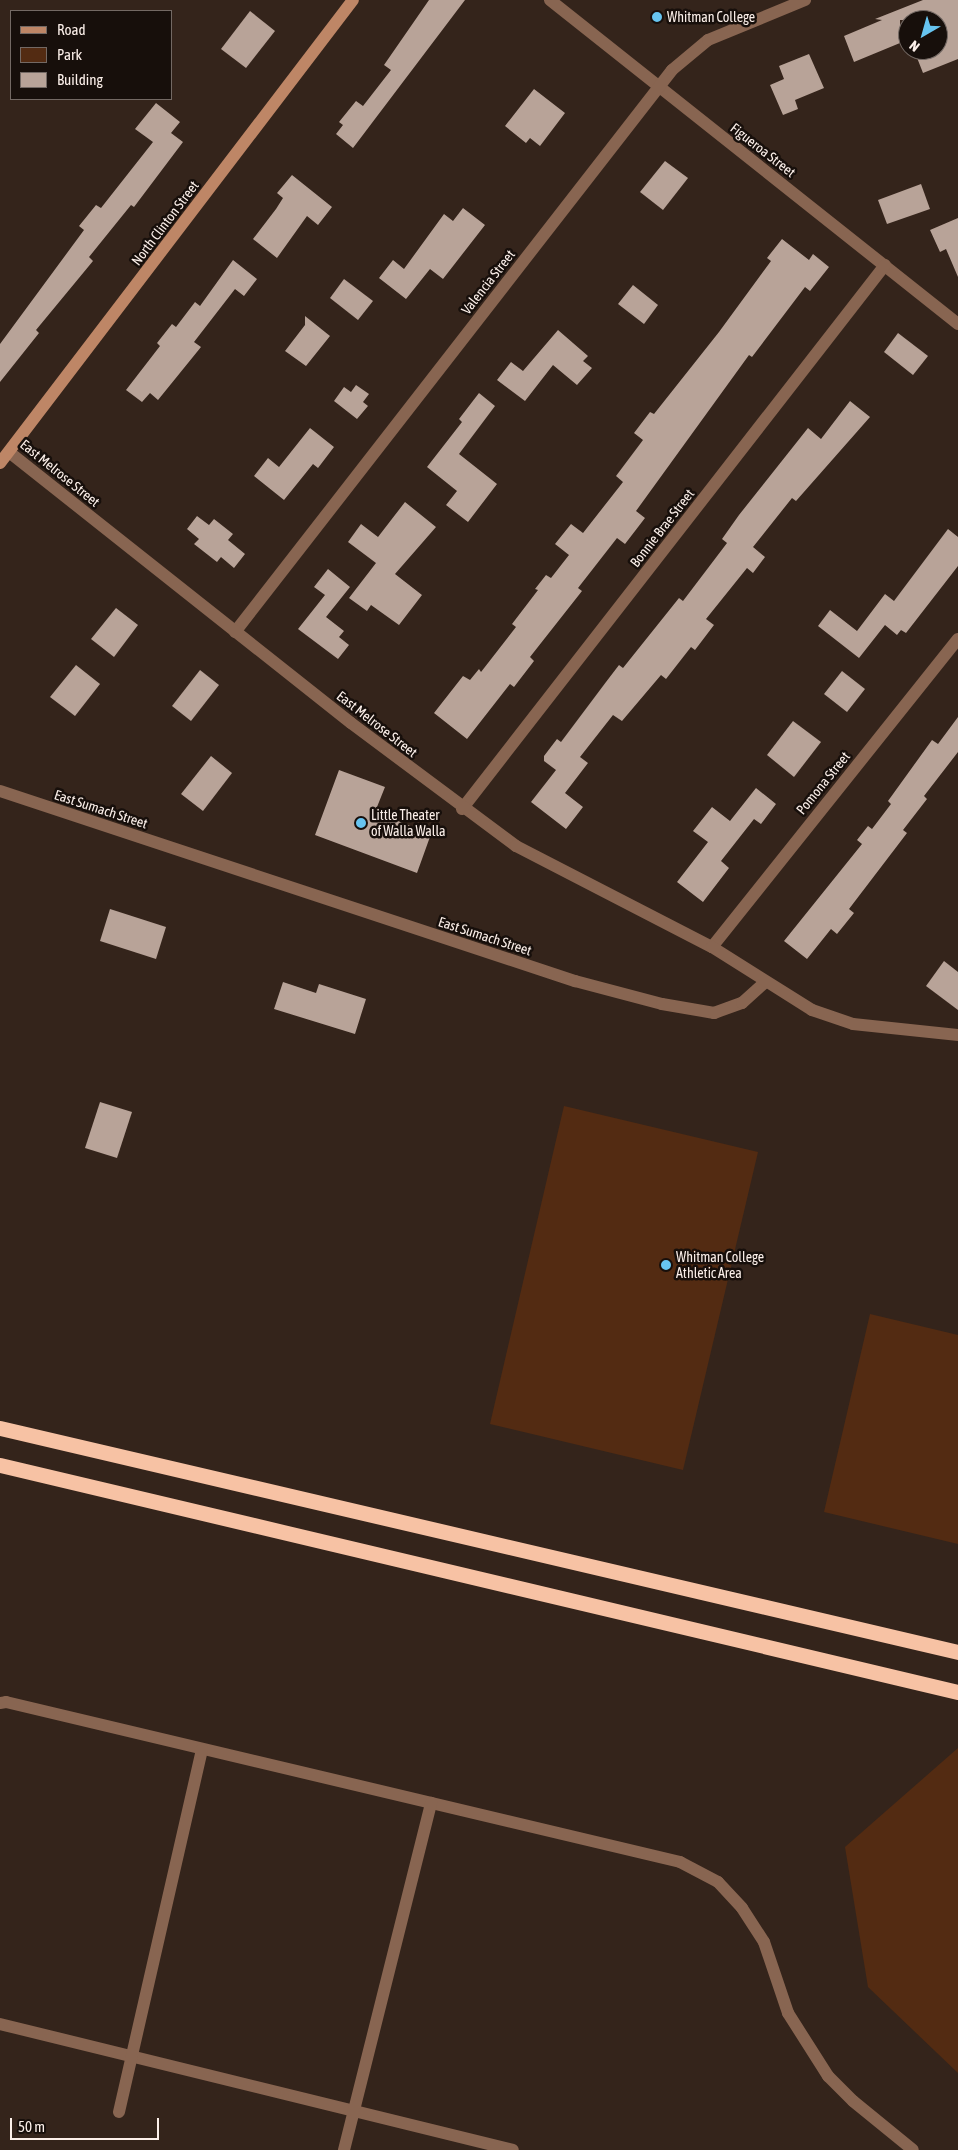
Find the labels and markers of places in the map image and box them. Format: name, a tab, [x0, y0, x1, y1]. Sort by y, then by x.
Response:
place label: Whitman College	[667, 9, 755, 25]
marker: Whitman College	[651, 11, 663, 23]
place label: Little Theater of Walla Walla	[371, 807, 446, 840]
marker: Little Theater of Walla Walla	[355, 817, 367, 829]
place label: Whitman College Athletic Area	[676, 1249, 764, 1282]
marker: Whitman College Athletic Area	[660, 1259, 672, 1271]

